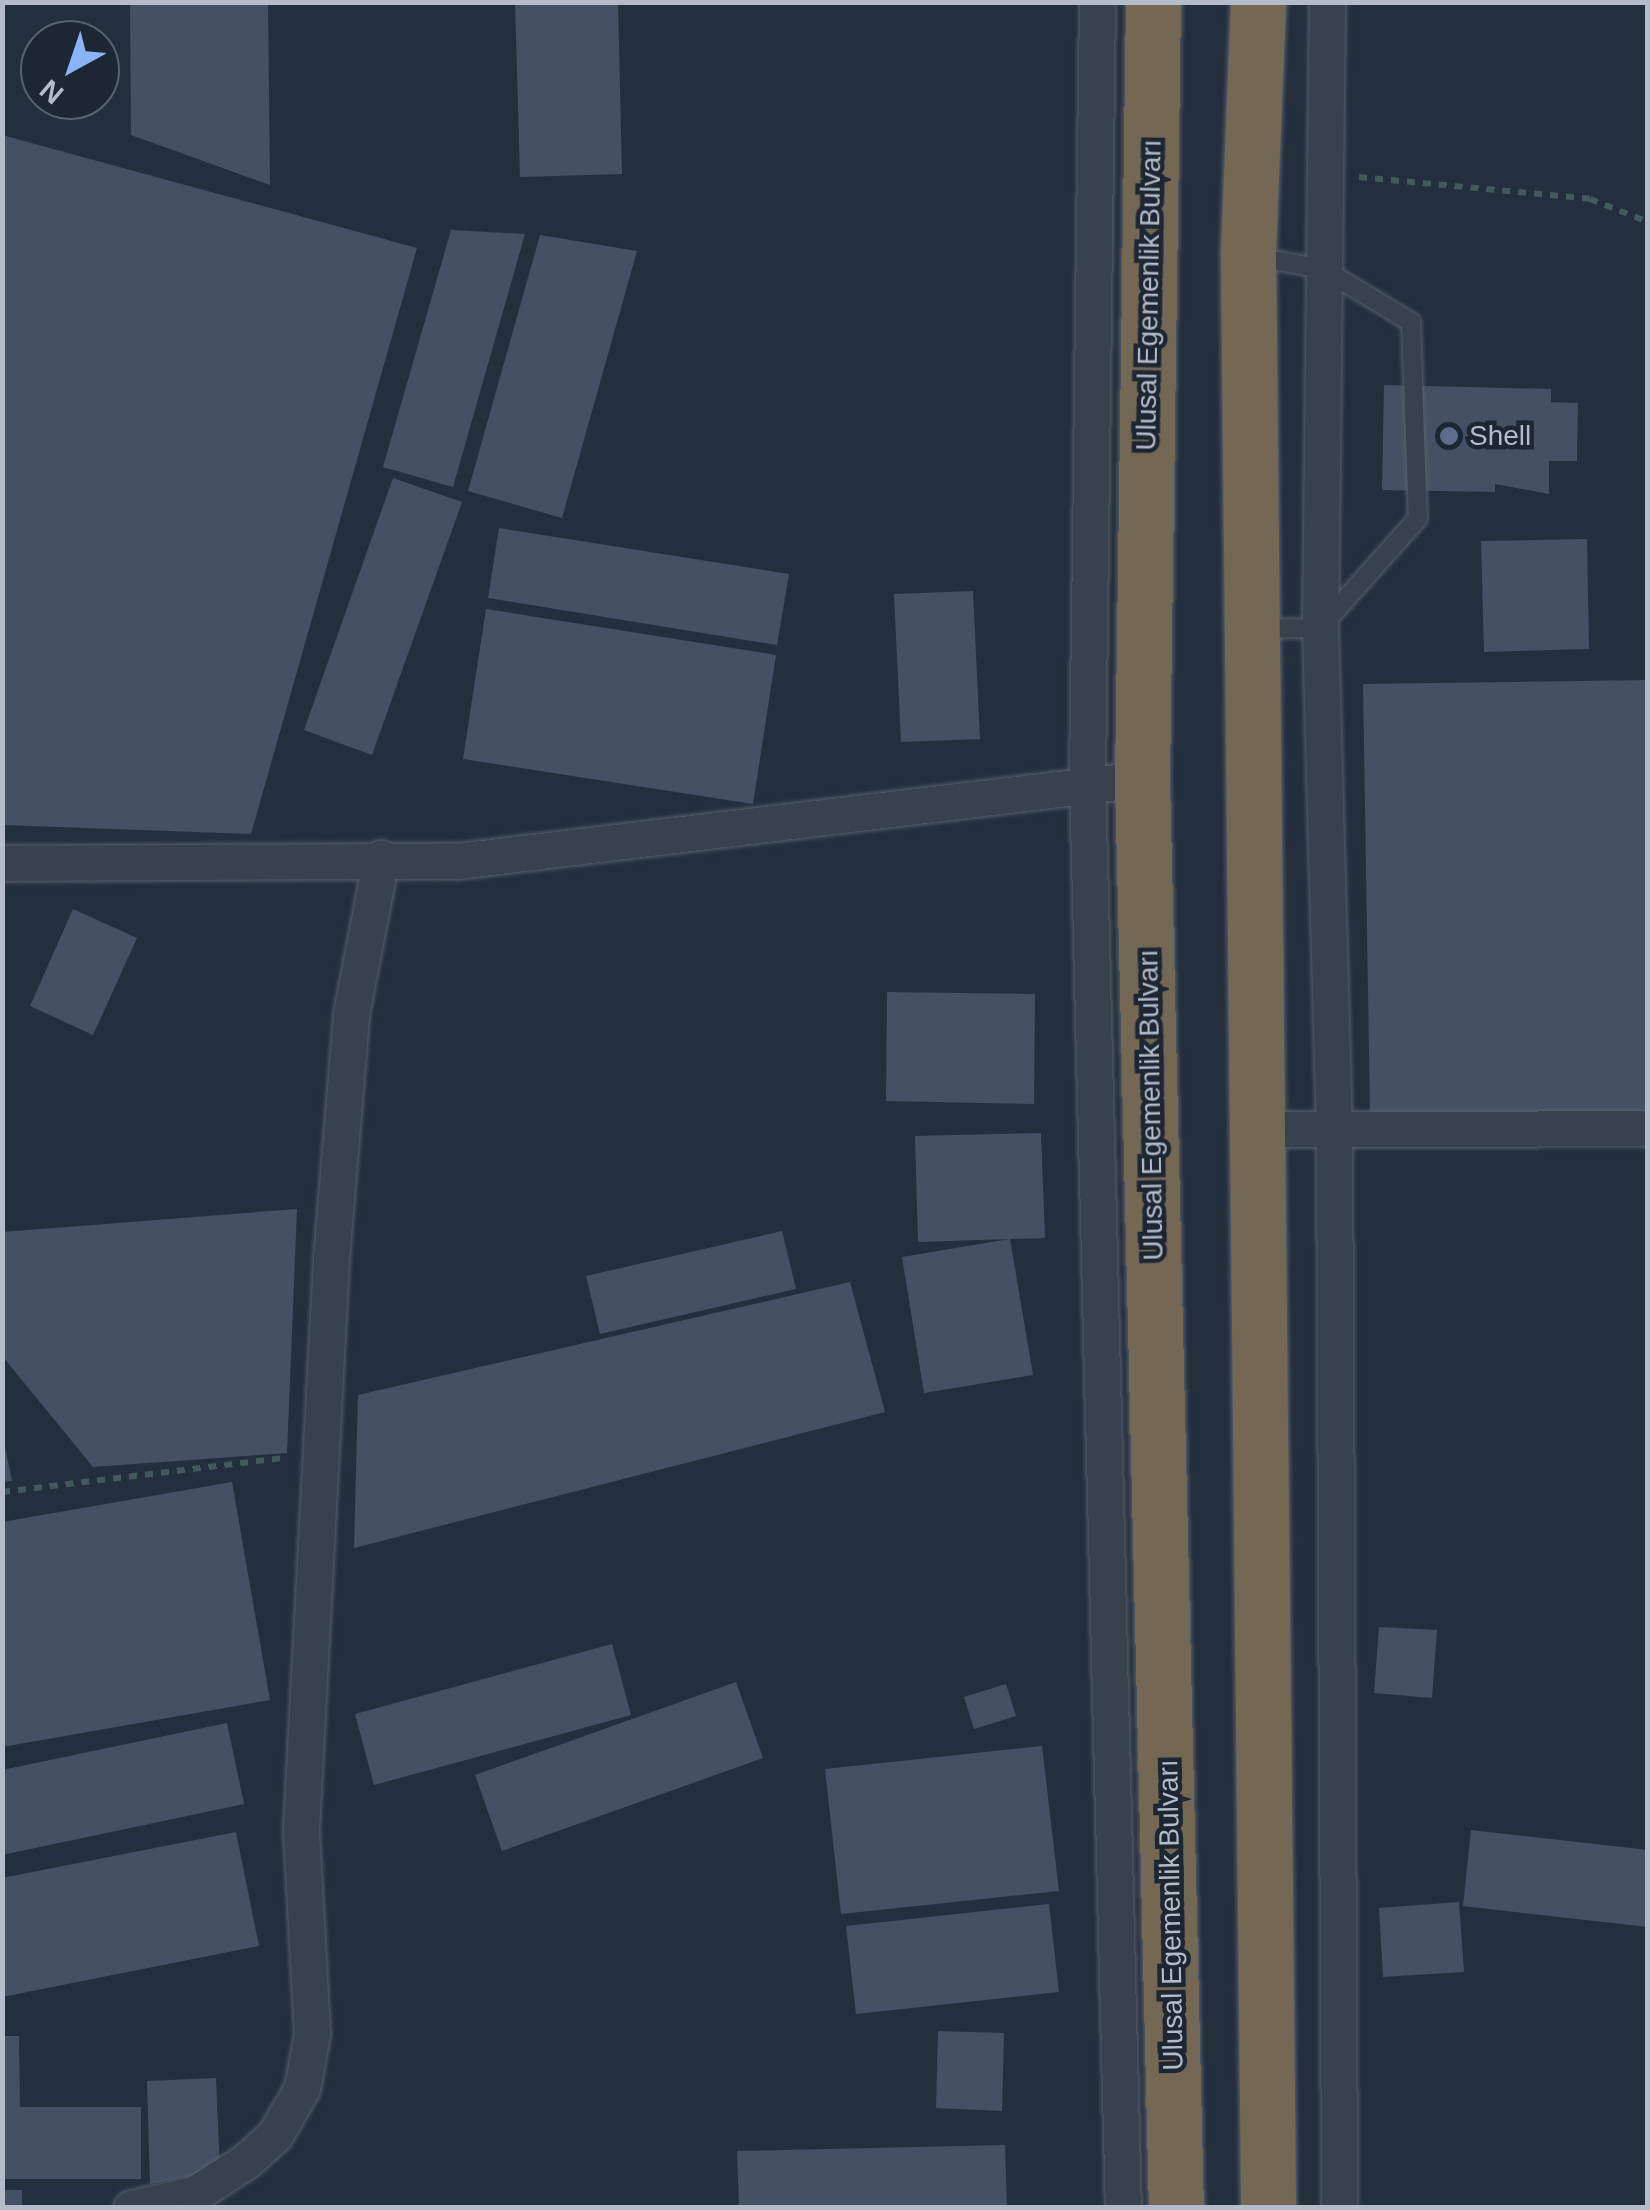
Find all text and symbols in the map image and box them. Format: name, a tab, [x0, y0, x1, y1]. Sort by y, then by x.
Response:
north arrow	[20, 20, 120, 120]
text: N	[34, 73, 69, 110]
street label: Ulusal Egemenlik Bulvarı	[1129, 139, 1169, 451]
place label: Shell	[1469, 419, 1531, 453]
marker: Shell	[1438, 425, 1460, 447]
street label: Ulusal Egemenlik Bulvarı	[1131, 949, 1171, 1261]
street label: Ulusal Egemenlik Bulvarı	[1151, 1759, 1191, 2071]

